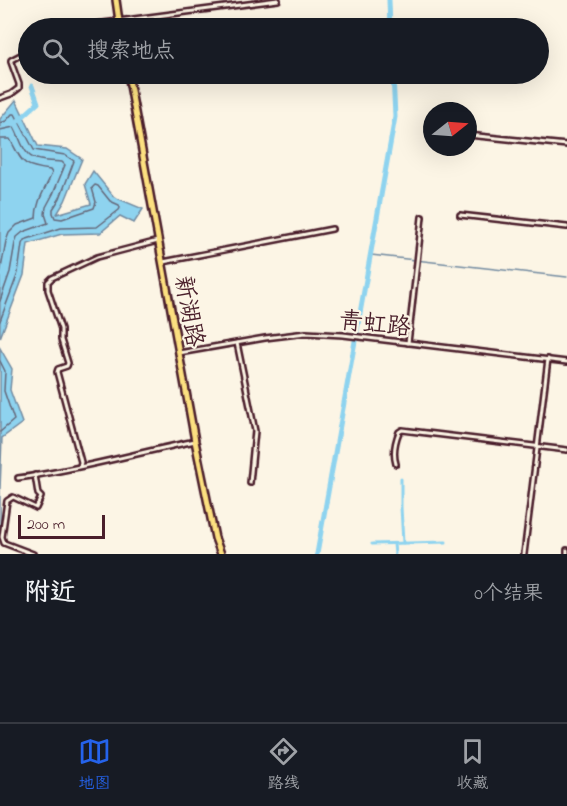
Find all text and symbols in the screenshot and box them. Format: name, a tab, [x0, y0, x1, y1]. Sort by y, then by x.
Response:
search box	[18, 18, 549, 84]
icon: search	[39, 35, 72, 68]
text: 搜索地点	[87, 36, 175, 68]
north arrow	[423, 102, 477, 156]
street label: 新湖路	[164, 273, 211, 350]
street label: 青虹路	[337, 304, 412, 347]
scale bar	[18, 512, 105, 540]
text: 200 m	[27, 513, 65, 537]
text: 附近	[24, 575, 76, 613]
text: 0个结果	[474, 580, 543, 609]
tab: 地图	[78, 735, 111, 796]
tab: 路线	[267, 735, 300, 796]
tab: 收藏	[456, 735, 489, 796]

